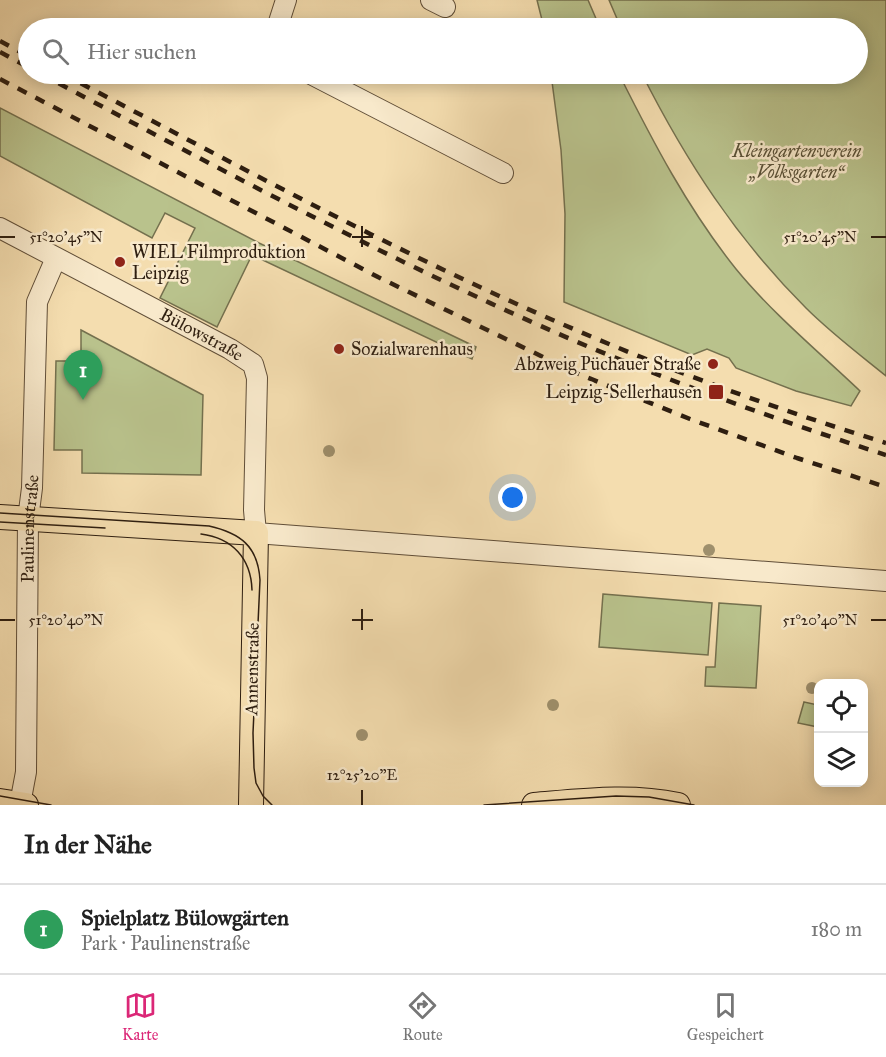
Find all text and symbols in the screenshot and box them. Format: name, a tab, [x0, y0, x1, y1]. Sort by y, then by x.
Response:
search box	[18, 18, 868, 84]
icon: search	[39, 35, 72, 68]
text: Hier suchen	[87, 38, 196, 65]
park label: Kleingartenverein „Volksgarten“	[732, 140, 862, 183]
text: 51°20'45"N	[29, 228, 103, 246]
text: 51°20'45"N	[783, 228, 857, 246]
place label: WIEL Filmproduktion Leipzig	[132, 241, 306, 285]
marker: WIEL Filmproduktion Leipzig	[113, 255, 127, 269]
street label: Bülowstraße	[156, 303, 248, 366]
place label: Sozialwarenhaus	[351, 338, 473, 360]
marker: Sozialwarenhaus	[332, 342, 346, 356]
pin: 1	[64, 350, 103, 400]
place label: Abzweig Püchauer Straße	[514, 353, 701, 376]
marker: Abzweig Püchauer Straße	[706, 357, 720, 371]
place label: Leipzig-Sellerhausen	[546, 381, 702, 404]
marker: Leipzig-Sellerhausen	[707, 383, 725, 401]
street label: Paulinenstraße	[16, 474, 43, 583]
your location	[498, 483, 527, 512]
text: 51°20'40"N	[29, 611, 104, 629]
text: 51°20'40"N	[783, 611, 858, 629]
street label: Annenstraße	[240, 622, 264, 717]
map controls	[814, 679, 868, 787]
button: locate	[814, 679, 868, 733]
button: layers	[814, 733, 868, 787]
text: 12°25'20"E	[327, 766, 398, 784]
text: In der Nähe	[24, 828, 152, 860]
text: Spielplatz Bülowgärten	[81, 904, 289, 931]
text: 1	[40, 917, 47, 941]
text: 180 m	[811, 917, 862, 941]
text: Park · Paulinenstraße	[81, 931, 250, 955]
tab: Karte	[122, 989, 158, 1044]
tab: Route	[403, 989, 443, 1044]
tab: Gespeichert	[687, 989, 764, 1044]

